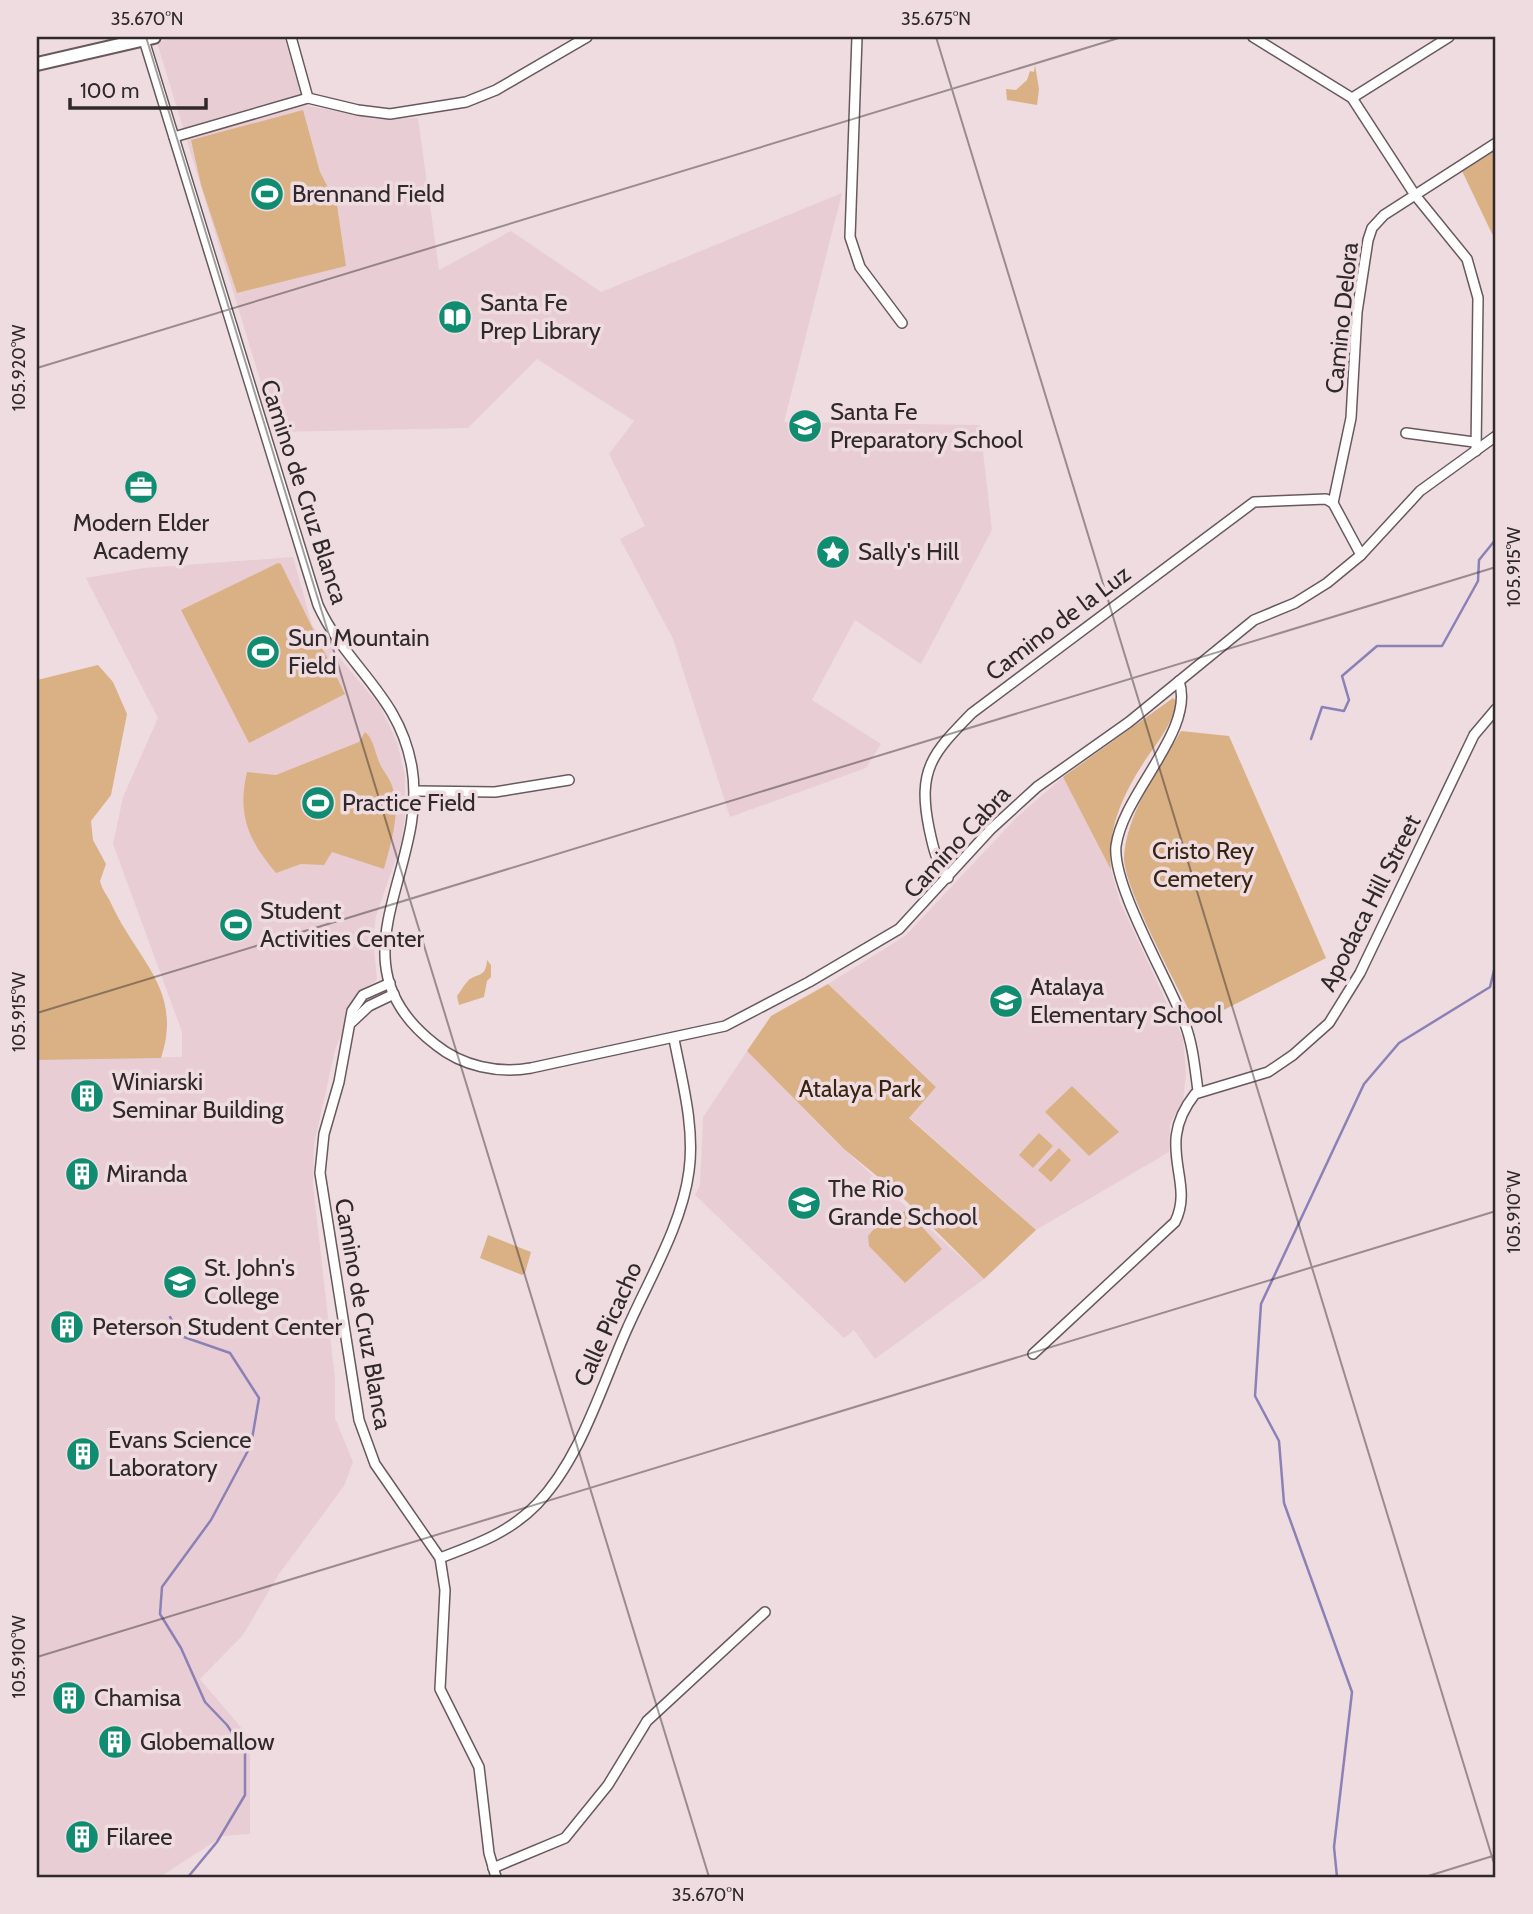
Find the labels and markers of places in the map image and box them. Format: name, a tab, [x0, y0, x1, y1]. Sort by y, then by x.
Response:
sports icon: Brennand Field	[248, 175, 286, 213]
place label: Brennand Field	[292, 179, 445, 208]
place label: Santa Fe Prep Library	[480, 288, 601, 345]
library icon: Santa Fe Prep Library	[436, 298, 474, 336]
place label: Santa Fe Preparatory School	[830, 397, 1023, 454]
school or university icon: Santa Fe Preparatory School	[786, 407, 824, 445]
office icon: Modern Elder Academy	[122, 468, 160, 506]
place label: Modern Elder Academy	[73, 508, 210, 565]
place icon: Sally's Hill	[814, 533, 852, 571]
place label: Sally's Hill	[858, 537, 959, 566]
place label: Sun Mountain Field	[288, 623, 430, 680]
sports icon: Sun Mountain Field	[244, 633, 282, 671]
sports icon: Practice Field	[299, 784, 337, 822]
place label: Practice Field	[342, 788, 476, 817]
place label: Student Activities Center	[260, 896, 425, 953]
sports icon: Student Activities Center	[217, 906, 255, 944]
place label: Atalaya Elementary School	[1030, 972, 1223, 1029]
school or university icon: Atalaya Elementary School	[987, 982, 1025, 1020]
place label: Winiarski Seminar Building	[112, 1067, 285, 1124]
building icon: Winiarski Seminar Building	[68, 1077, 106, 1115]
building icon: Miranda	[63, 1155, 101, 1193]
place label: Miranda	[106, 1159, 188, 1188]
place label: The Rio Grande School	[828, 1174, 978, 1231]
school or university icon: The Rio Grande School	[785, 1184, 823, 1222]
place label: St. John's College	[204, 1253, 295, 1310]
school or university icon: St. John's College	[161, 1263, 199, 1301]
building icon: Peterson Student Center	[48, 1308, 86, 1346]
place label: Peterson Student Center	[92, 1312, 342, 1341]
place label: Evans Science Laboratory	[108, 1425, 252, 1482]
building icon: Evans Science Laboratory	[64, 1435, 102, 1473]
building icon: Chamisa	[50, 1679, 88, 1717]
place label: Chamisa	[94, 1683, 181, 1712]
building icon: Globemallow	[96, 1723, 134, 1761]
place label: Globemallow	[140, 1727, 275, 1756]
building icon: Filaree	[63, 1818, 101, 1856]
place label: Filaree	[106, 1822, 173, 1851]

